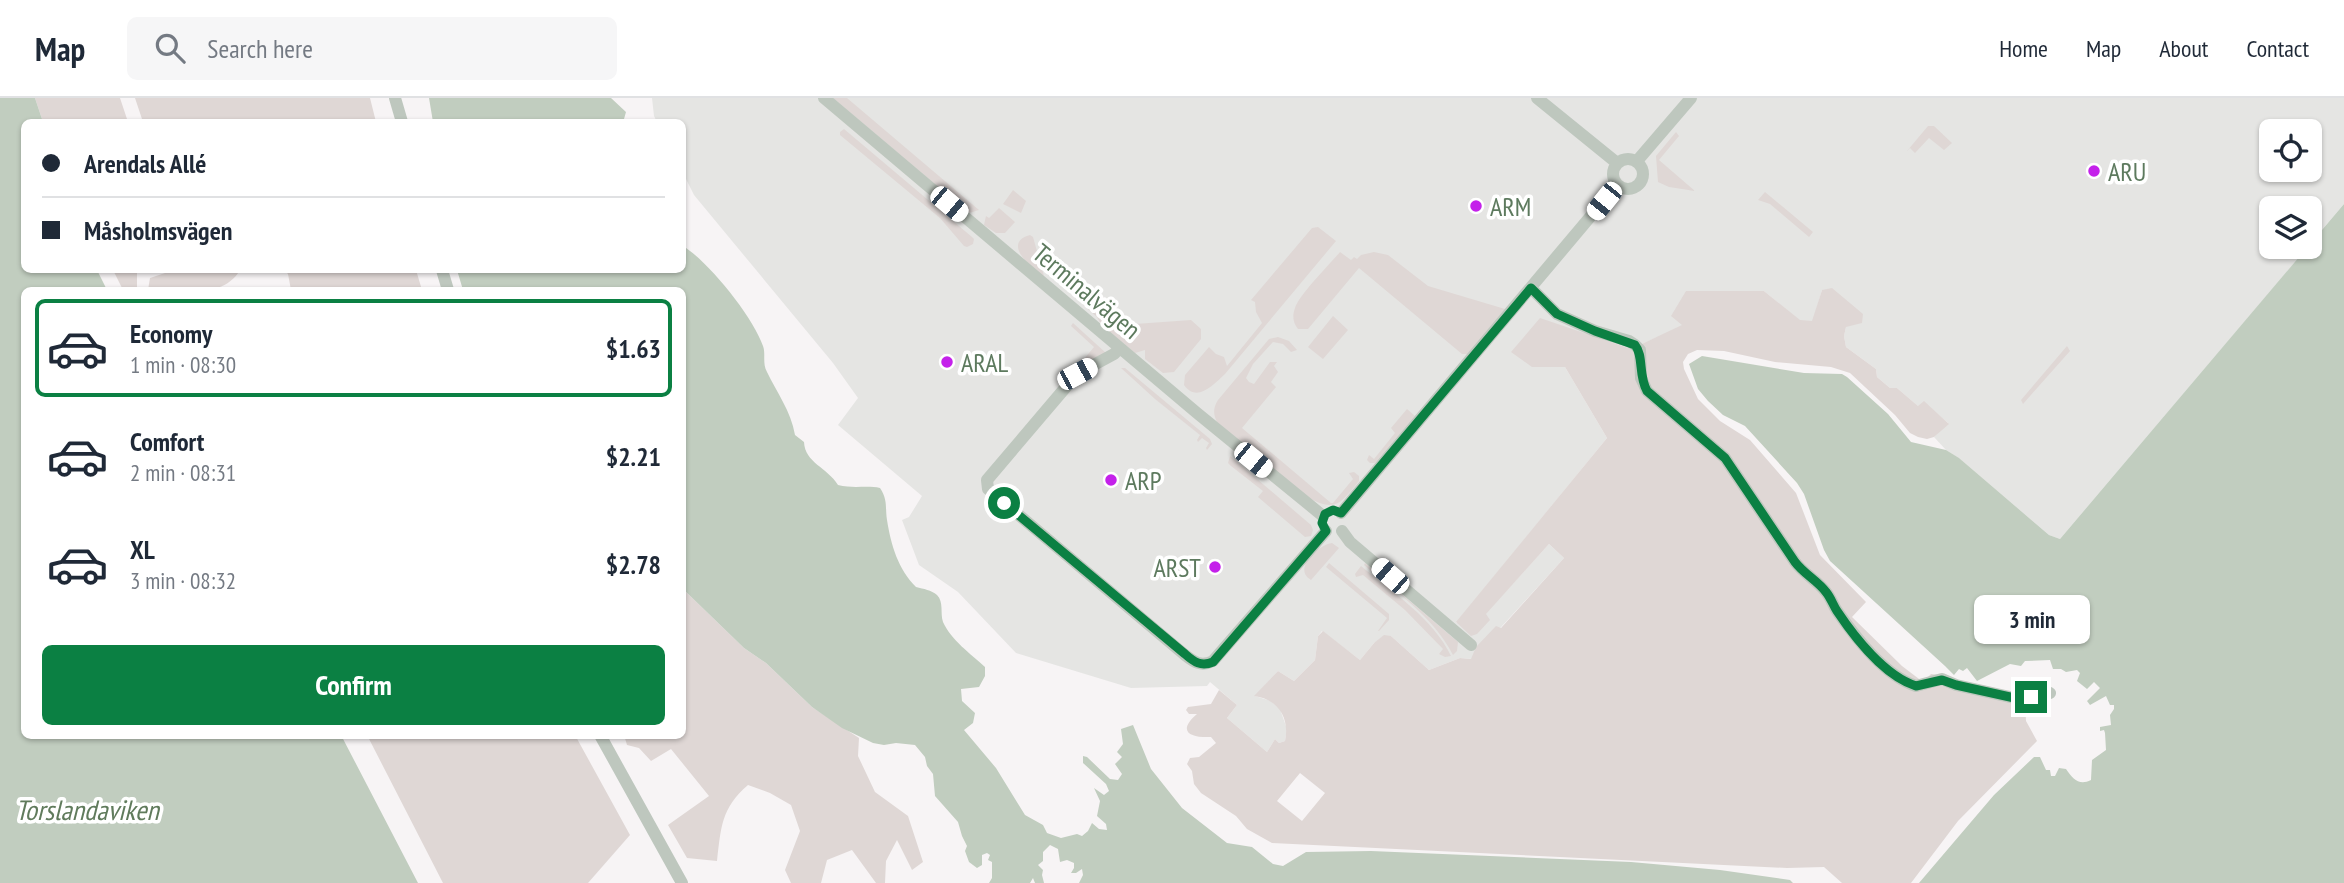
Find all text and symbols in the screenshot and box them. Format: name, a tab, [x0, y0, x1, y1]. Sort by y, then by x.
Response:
search box	[127, 17, 617, 80]
text: Map	[35, 27, 85, 70]
icon: search	[151, 29, 189, 67]
text: Search here	[207, 32, 313, 65]
text: Home	[1999, 33, 2048, 64]
text: Map	[2086, 33, 2121, 64]
text: About	[2159, 33, 2208, 64]
text: Contact	[2246, 33, 2309, 64]
map controls	[2259, 119, 2322, 259]
button: locate	[2259, 119, 2322, 182]
text: Arendals Allé	[84, 147, 206, 180]
place label: ARU	[2108, 155, 2146, 188]
marker: ARU	[2086, 163, 2102, 179]
car	[1583, 178, 1626, 224]
car	[927, 182, 972, 226]
place label: ARM	[1490, 190, 1531, 223]
button: layers	[2259, 196, 2322, 259]
marker: ARM	[1468, 198, 1484, 214]
text: Måsholmsvägen	[84, 214, 232, 247]
street label: Terminalvägen	[1026, 236, 1148, 346]
icon: car	[46, 317, 109, 380]
text: Economy	[130, 317, 212, 350]
text: $1.63	[606, 332, 661, 365]
place label: ARAL	[961, 346, 1008, 379]
text: 1 min · 08:30	[130, 350, 236, 379]
marker: ARAL	[939, 354, 955, 370]
car	[1054, 355, 1101, 393]
icon: car	[46, 425, 109, 488]
text: Comfort	[130, 425, 204, 458]
car	[1231, 439, 1276, 481]
text: $2.21	[606, 440, 661, 473]
text: 2 min · 08:31	[130, 458, 236, 487]
place label: ARP	[1125, 464, 1162, 497]
marker: ARP	[1103, 472, 1119, 488]
route start	[988, 487, 1020, 519]
icon: car	[46, 533, 109, 596]
text: XL	[130, 533, 155, 566]
text: $2.78	[606, 548, 661, 581]
place label: ARST	[1153, 551, 1201, 584]
car	[1368, 554, 1413, 598]
marker: ARST	[1207, 559, 1223, 575]
text: 3 min · 08:32	[130, 566, 236, 595]
callout: 3 min	[1973, 596, 2089, 644]
text: 3 min	[2009, 605, 2055, 634]
button: Confirm	[42, 645, 665, 725]
route end	[2015, 681, 2047, 713]
water label: Torslandaviken	[15, 791, 160, 828]

